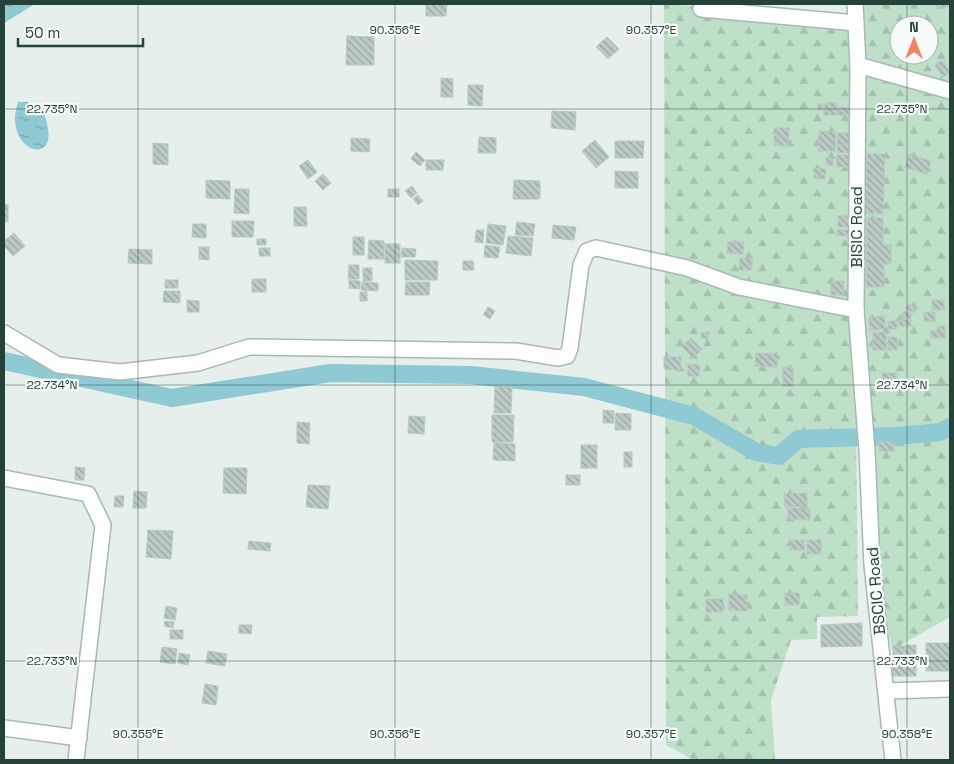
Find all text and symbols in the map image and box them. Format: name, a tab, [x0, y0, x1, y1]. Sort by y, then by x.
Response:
scale bar	[18, 15, 142, 47]
north arrow	[889, 15, 939, 65]
text: N	[909, 18, 919, 36]
text: 90.356°E	[370, 22, 421, 38]
text: 90.357°E	[626, 22, 676, 38]
text: 50 m	[25, 23, 60, 42]
text: 22.735°N	[27, 101, 77, 117]
text: 22.735°N	[877, 101, 927, 117]
street label: BISIC Road	[846, 186, 867, 268]
text: 22.734°N	[26, 377, 78, 393]
text: 22.734°N	[876, 377, 928, 393]
street label: BSCIC Road	[862, 546, 890, 636]
text: 22.733°N	[27, 653, 77, 669]
text: 22.733°N	[877, 653, 927, 669]
text: 90.355°E	[113, 726, 164, 742]
text: 90.356°E	[370, 726, 421, 742]
text: 90.357°E	[626, 726, 676, 742]
text: 90.358°E	[881, 726, 933, 742]

